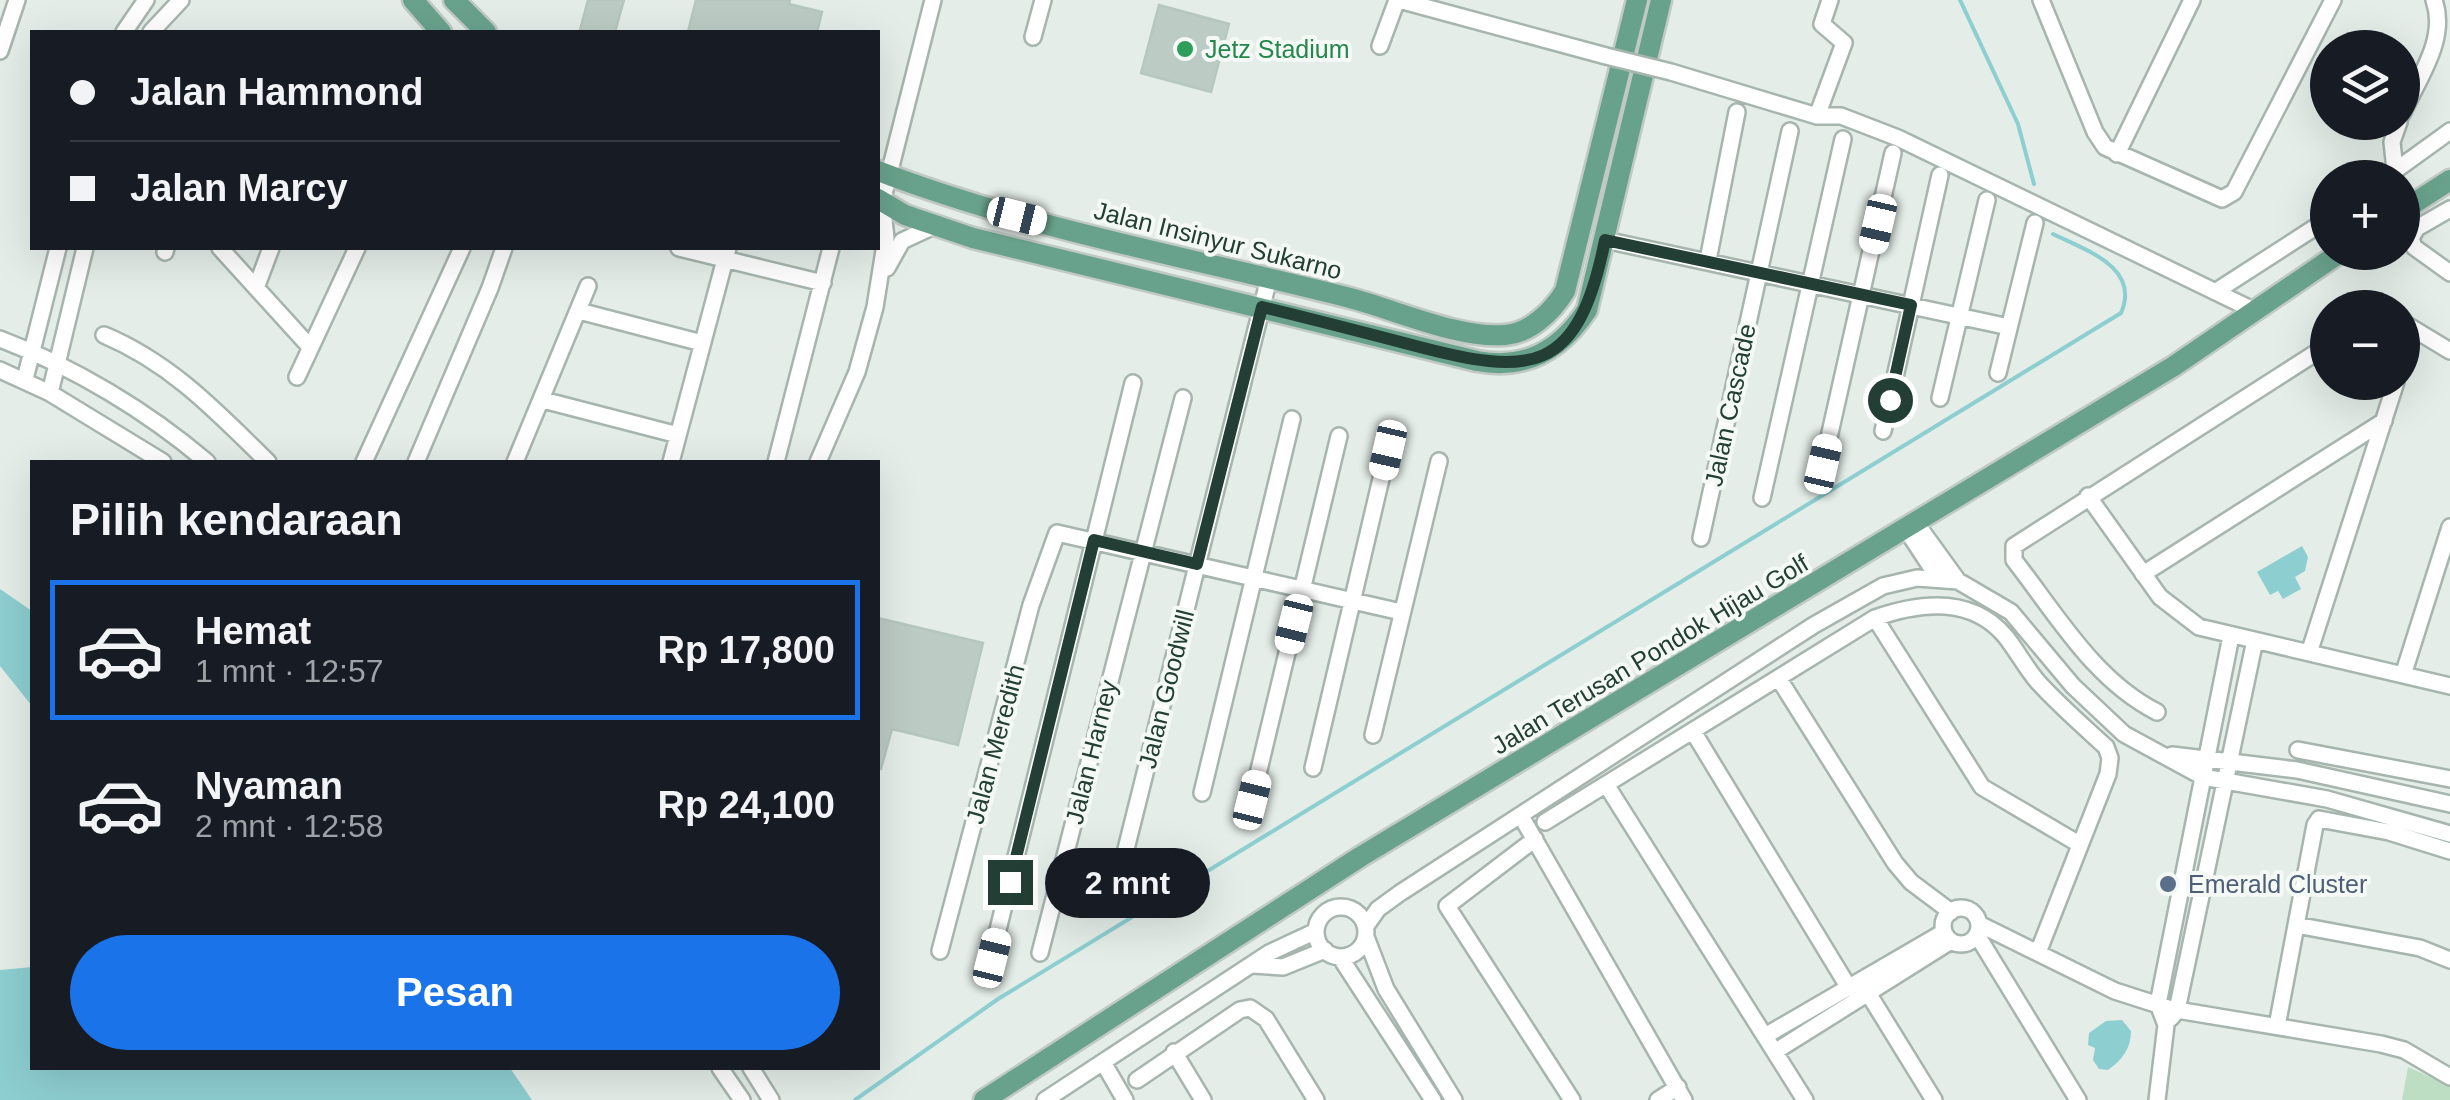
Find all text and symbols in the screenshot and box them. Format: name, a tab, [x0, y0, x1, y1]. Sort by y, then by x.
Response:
map controls	[2310, 30, 2420, 400]
button: layers	[2310, 30, 2420, 140]
place label: Jetz Stadium	[1205, 35, 1350, 63]
marker: Jetz Stadium	[1174, 38, 1196, 60]
text: Jalan Hammond	[130, 71, 424, 113]
button: +	[2310, 160, 2420, 270]
text: Jalan Marcy	[130, 167, 348, 209]
car	[1857, 191, 1899, 257]
car	[984, 194, 1050, 238]
street label: Jalan Insinyur Sukarno	[1091, 196, 1345, 284]
button: −	[2310, 290, 2420, 400]
street label: Jalan Cascade	[1699, 321, 1761, 489]
route start	[1868, 378, 1913, 423]
car	[1367, 417, 1409, 483]
car	[1802, 431, 1844, 497]
text: Pilih kendaraan	[70, 494, 403, 545]
street label: Jalan Terusan Pondok Hijau Golf	[1487, 548, 1813, 760]
car	[1272, 591, 1316, 657]
icon: car	[75, 605, 165, 695]
street label: Jalan Goodwill	[1133, 607, 1199, 771]
text: Hemat	[195, 610, 311, 652]
text: Rp 17,800	[658, 629, 835, 671]
text: 1 mnt · 12:57	[195, 653, 384, 689]
street label: Jalan Meredith	[960, 661, 1030, 827]
street label: Jalan Harney	[1060, 677, 1123, 827]
icon: car	[75, 760, 165, 850]
text: Nyaman	[195, 765, 343, 807]
car	[1230, 767, 1274, 833]
text: Rp 24,100	[658, 784, 835, 826]
text: 2 mnt · 12:58	[195, 808, 384, 844]
callout: 2 mnt	[1045, 847, 1210, 917]
route end	[988, 860, 1033, 905]
text: 2 mnt	[1085, 865, 1170, 901]
place label: Emerald Cluster	[2188, 870, 2367, 898]
marker: Emerald Cluster	[2157, 873, 2179, 895]
car	[970, 925, 1014, 991]
button: Pesan	[70, 935, 840, 1050]

